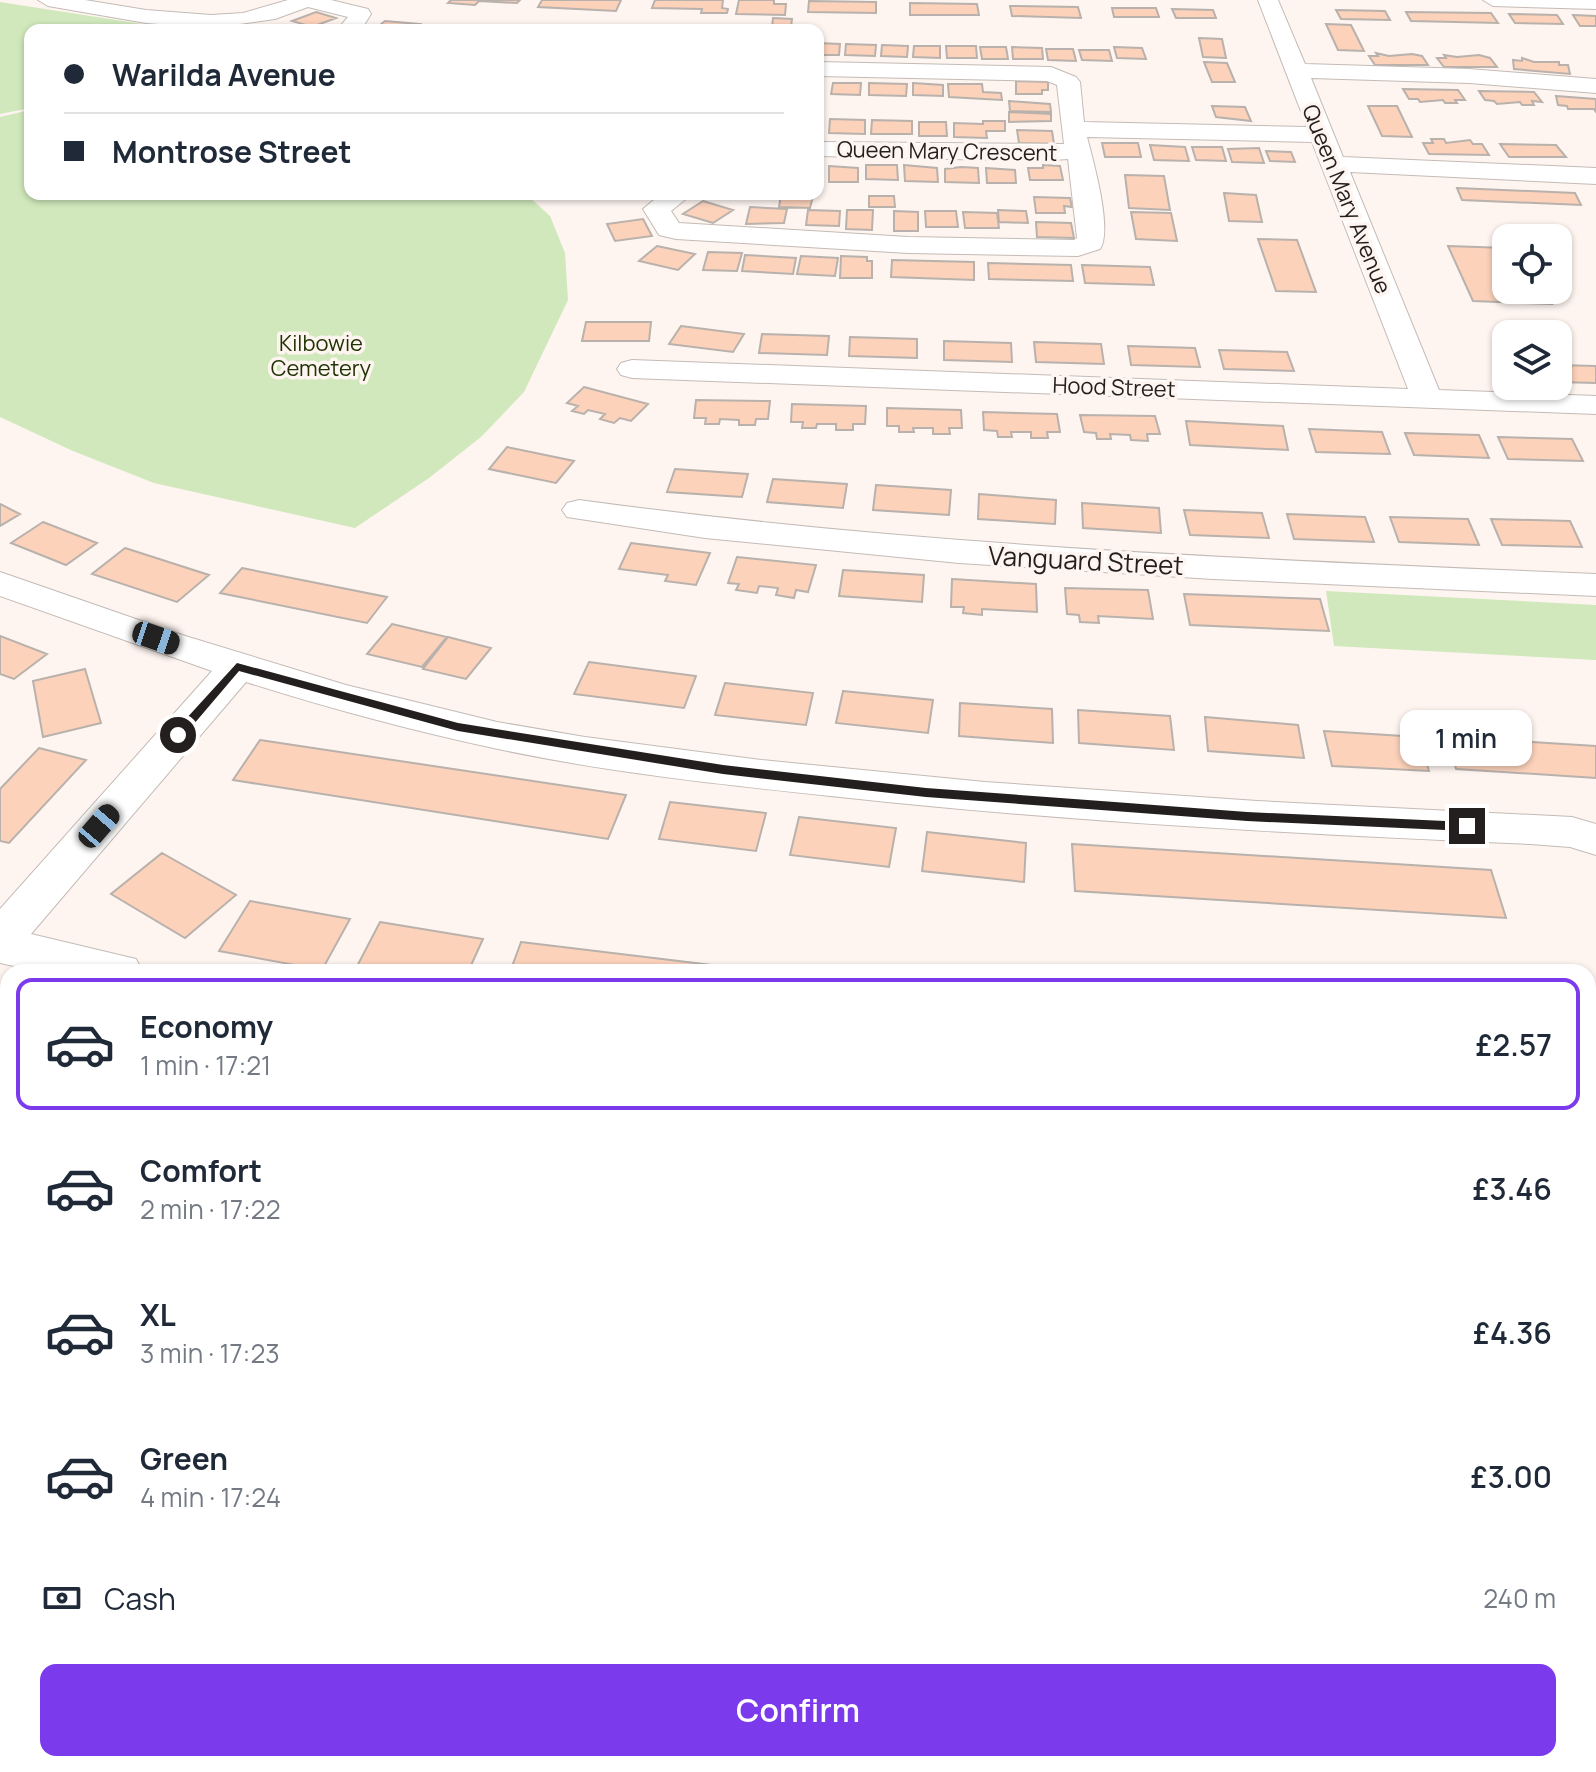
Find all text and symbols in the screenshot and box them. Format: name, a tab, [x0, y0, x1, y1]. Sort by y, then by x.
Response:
text: Warilda Avenue	[112, 54, 336, 95]
street label: Queen Mary Avenue	[1295, 100, 1399, 298]
text: Montrose Street	[112, 131, 352, 172]
street label: Queen Mary Crescent	[837, 134, 1058, 168]
map controls	[1492, 224, 1572, 400]
button: locate	[1492, 224, 1572, 304]
button: layers	[1492, 320, 1572, 400]
park label: Kilbowie Cemetery	[271, 328, 372, 383]
street label: Hood Street	[1052, 370, 1176, 404]
street label: Vanguard Street	[987, 537, 1185, 583]
car	[129, 619, 183, 657]
callout: 1 min	[1401, 710, 1533, 766]
route start	[160, 717, 196, 753]
text: 1 min	[1435, 720, 1497, 756]
car	[74, 800, 124, 852]
route end	[1449, 808, 1485, 844]
text: Economy	[140, 1006, 273, 1047]
icon: car	[44, 1008, 116, 1080]
text: £2.57	[1475, 1024, 1552, 1065]
text: 1 min · 17:21	[140, 1047, 271, 1083]
text: Comfort	[140, 1150, 262, 1191]
icon: car	[44, 1152, 116, 1224]
text: £3.46	[1472, 1168, 1552, 1209]
text: 2 min · 17:22	[140, 1191, 280, 1227]
text: XL	[140, 1294, 176, 1335]
icon: car	[44, 1296, 116, 1368]
text: £4.36	[1473, 1312, 1552, 1353]
text: 3 min · 17:23	[140, 1335, 280, 1371]
text: Green	[140, 1438, 228, 1479]
icon: car	[44, 1440, 116, 1512]
text: £3.00	[1471, 1456, 1552, 1497]
text: 4 min · 17:24	[140, 1479, 281, 1515]
icon: cash	[40, 1576, 84, 1620]
text: Cash	[104, 1578, 176, 1619]
text: 240 m	[1483, 1580, 1556, 1616]
button: Confirm	[40, 1664, 1556, 1756]

